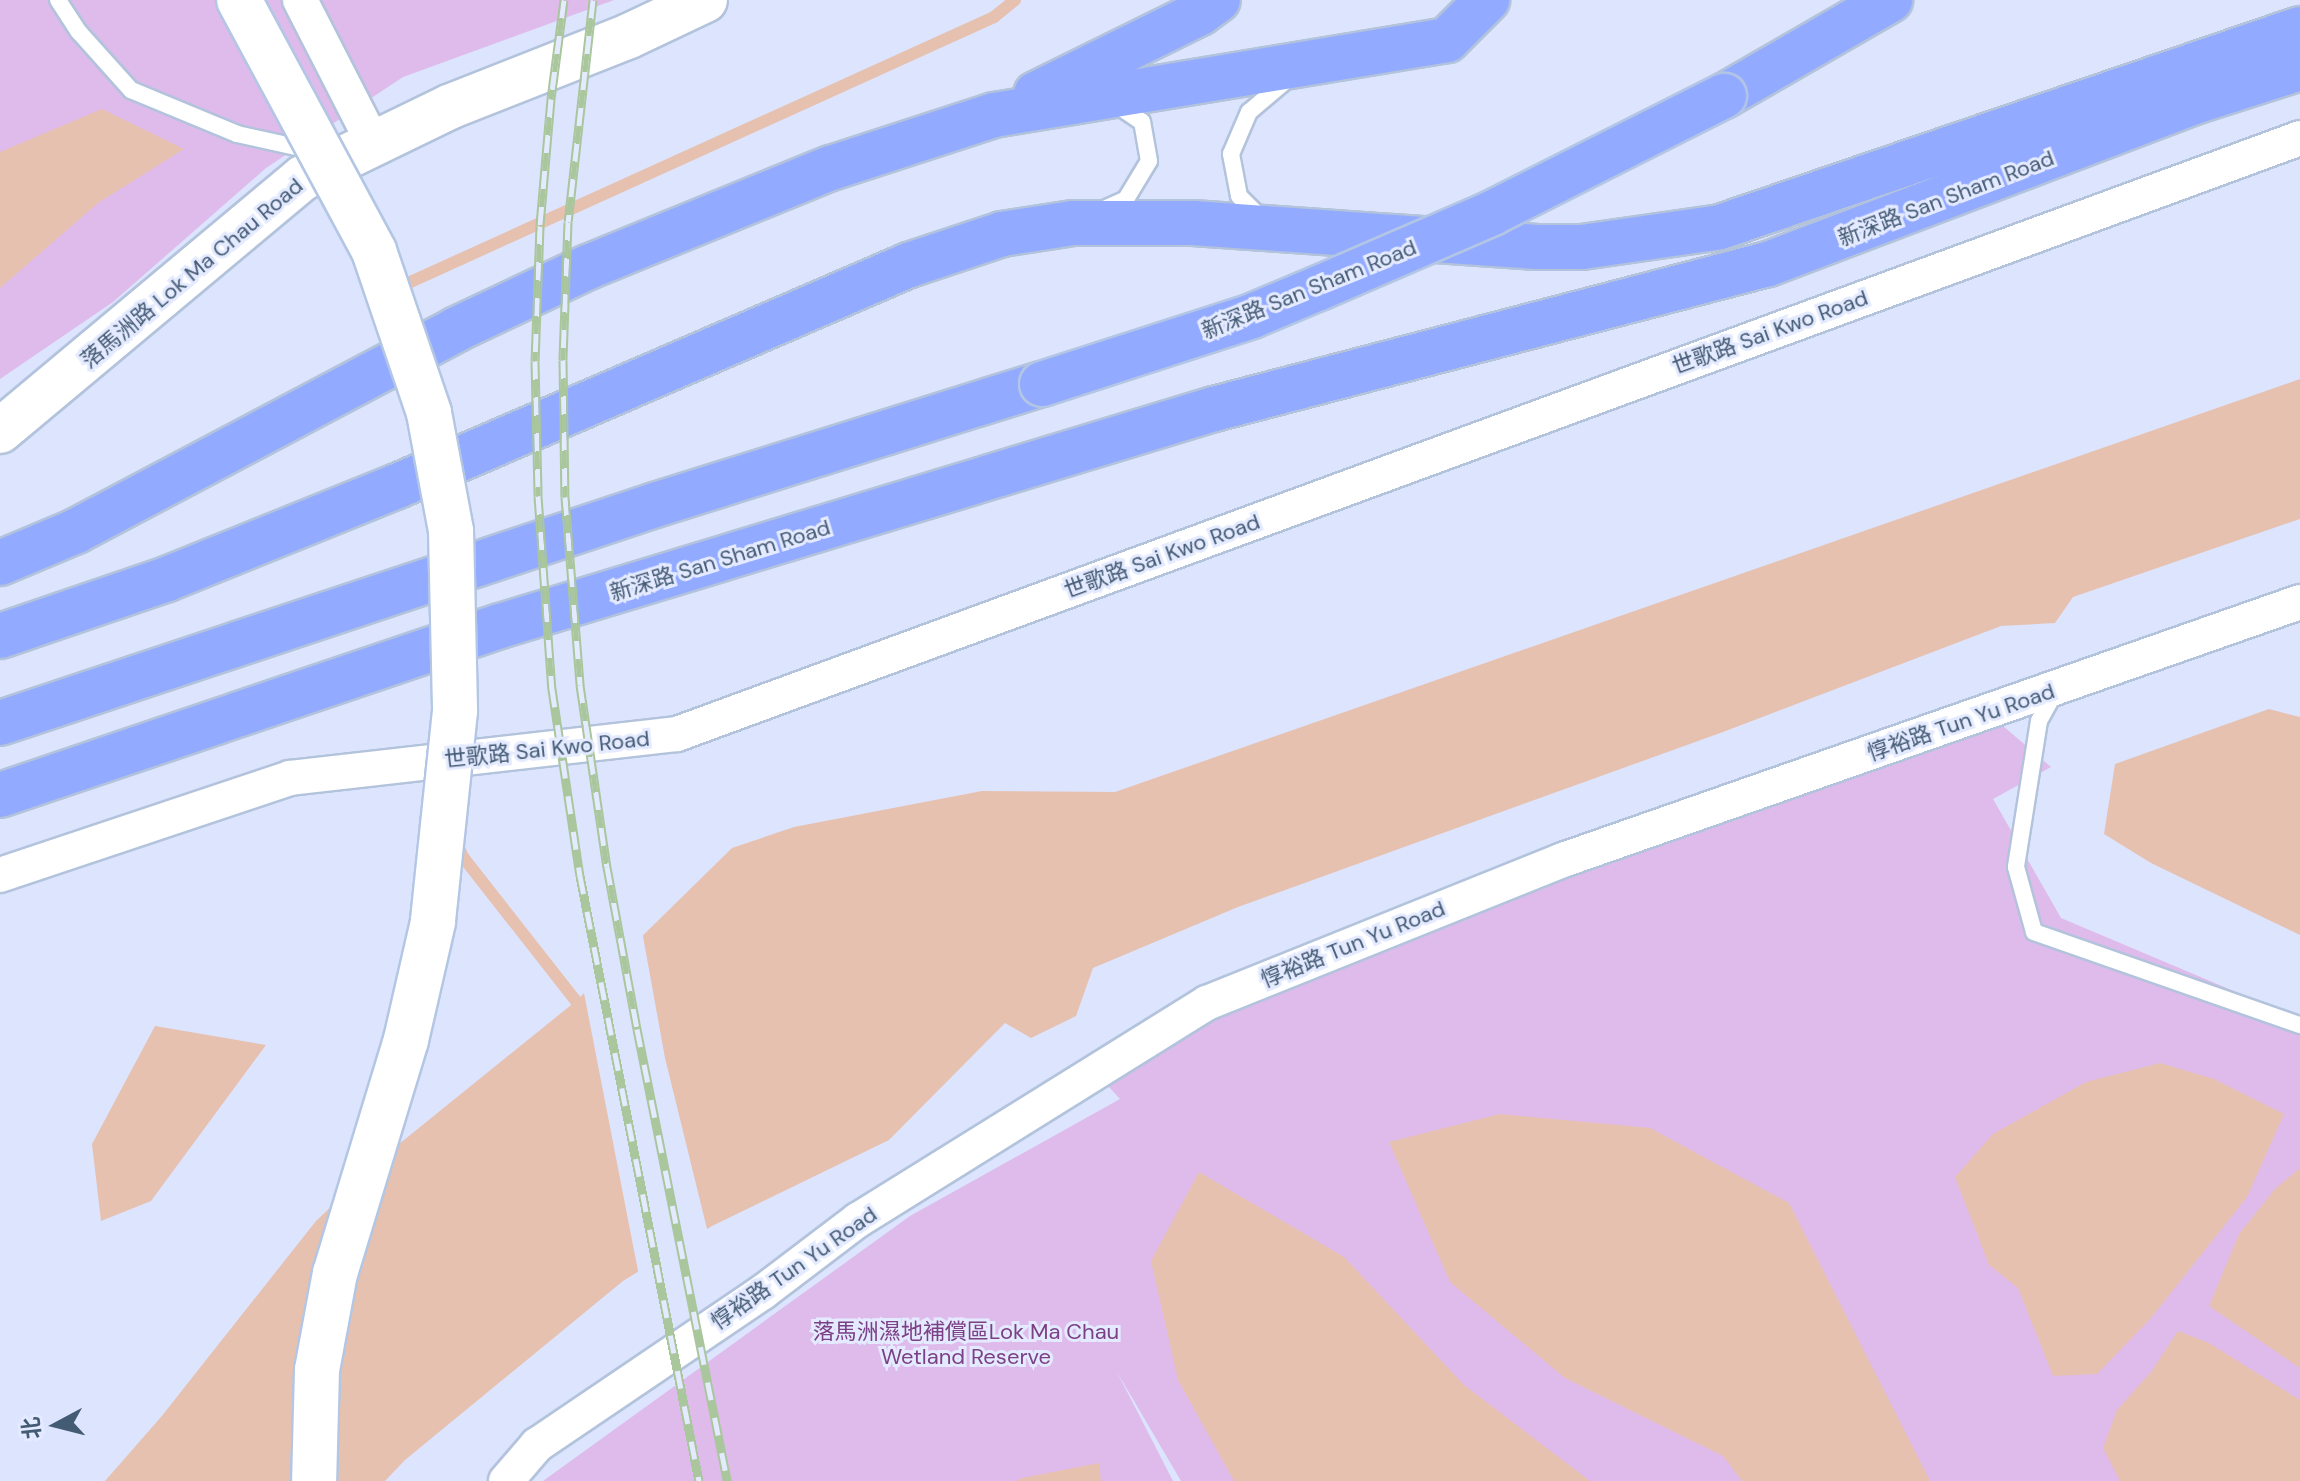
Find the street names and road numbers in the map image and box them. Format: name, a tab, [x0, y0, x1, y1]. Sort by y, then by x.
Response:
street label: 新深路 San Sham Road	[1834, 145, 2058, 251]
street label: 落馬洲路 Lok Ma Chau Road	[76, 172, 308, 374]
street label: 新深路 San Sham Road	[1198, 234, 1420, 344]
street label: 世歌路 Sai Kwo Road	[1669, 284, 1871, 380]
street label: 世歌路 Sai Kwo Road	[1061, 508, 1263, 604]
street label: 新深路 San Sham Road	[607, 514, 833, 606]
street label: 惇裕路 Tun Yu Road	[1864, 678, 2058, 766]
street label: 世歌路 Sai Kwo Road	[443, 725, 651, 773]
street label: 惇裕路 Tun Yu Road	[1257, 895, 1449, 993]
street label: 惇裕路 Tun Yu Road	[706, 1201, 882, 1335]

